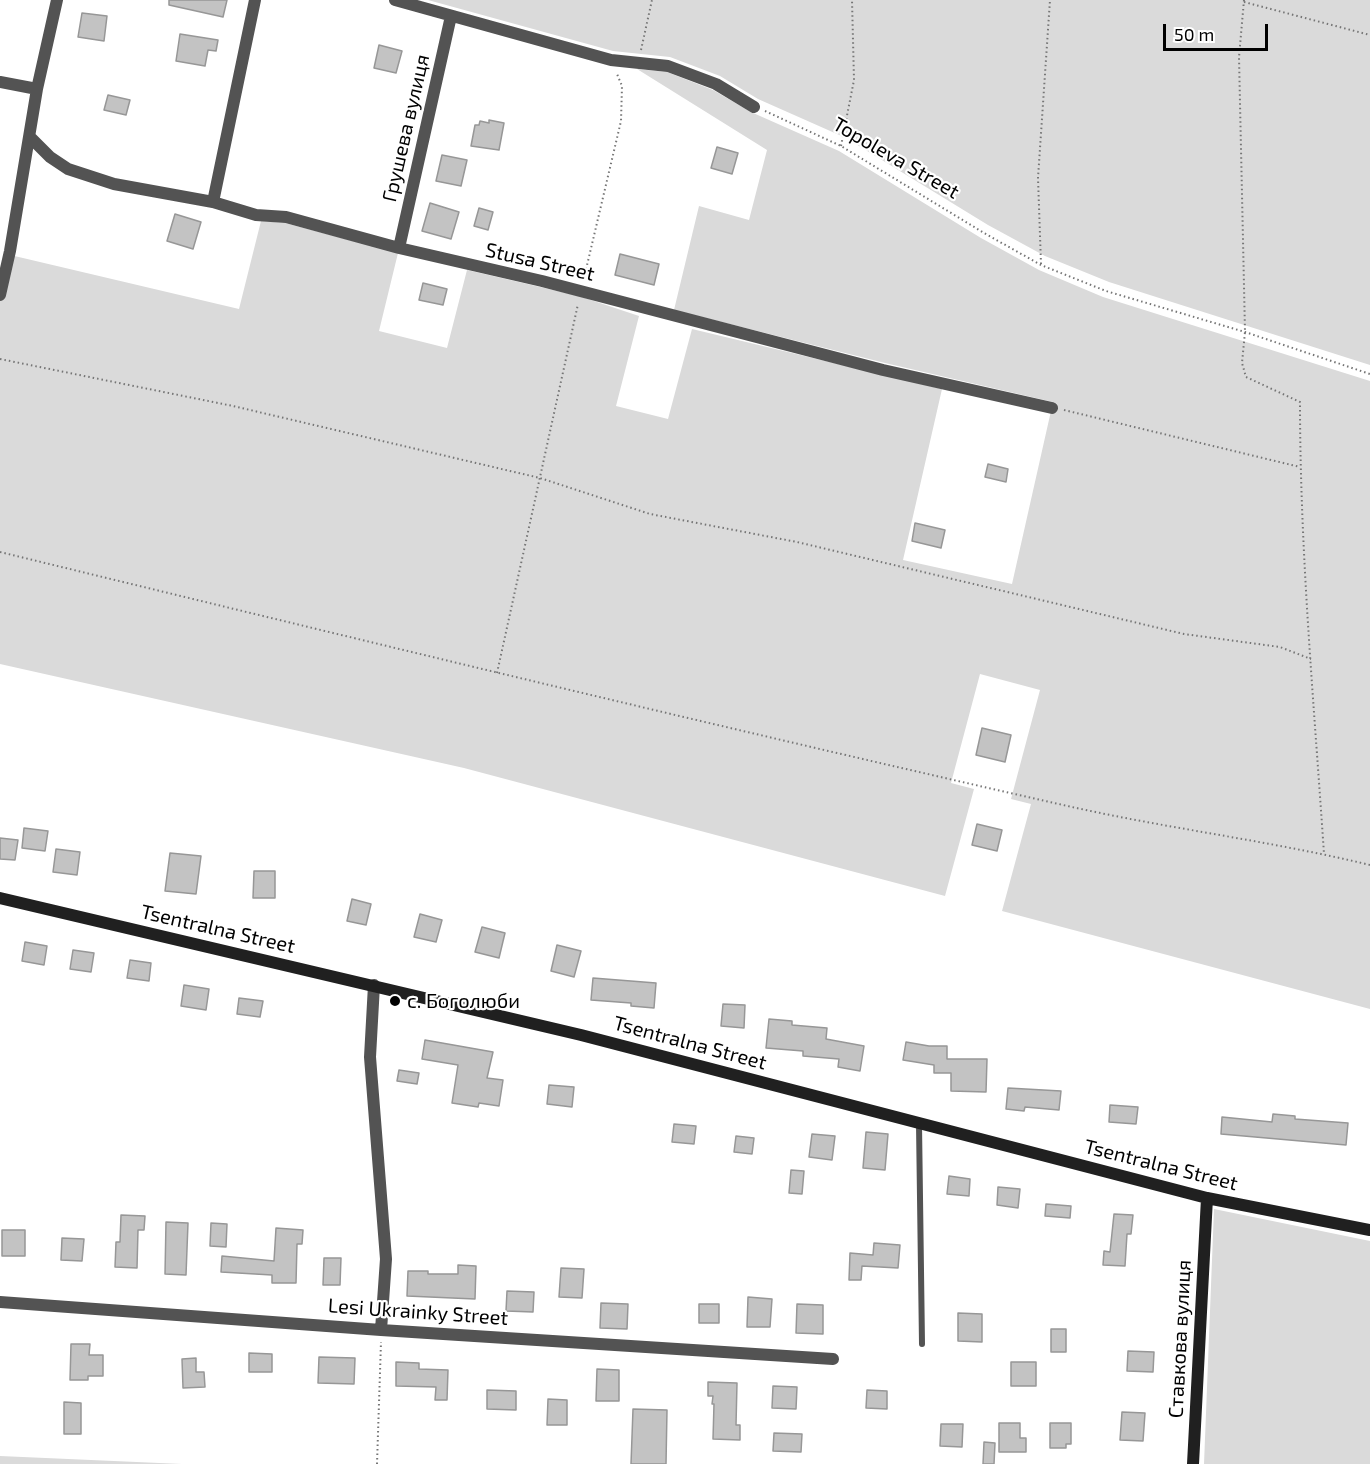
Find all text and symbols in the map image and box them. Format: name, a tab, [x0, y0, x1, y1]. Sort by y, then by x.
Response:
scale bar	[1166, 12, 1271, 50]
text: 50 m	[1174, 23, 1214, 45]
street label: Грушева вулиця	[377, 52, 435, 204]
street label: Topoleva Street	[829, 112, 963, 204]
street label: Stusa Street	[483, 238, 597, 286]
street label: Tsentralna Street	[139, 900, 297, 958]
place label: с. Боголюби	[407, 989, 520, 1013]
marker: с. Боголюби	[388, 994, 402, 1008]
street label: Tsentralna Street	[611, 1011, 769, 1075]
street label: Tsentralna Street	[1082, 1134, 1240, 1196]
street label: Ставкова вулиця	[1164, 1259, 1196, 1419]
street label: Lesi Ukrainky Street	[327, 1294, 509, 1330]

